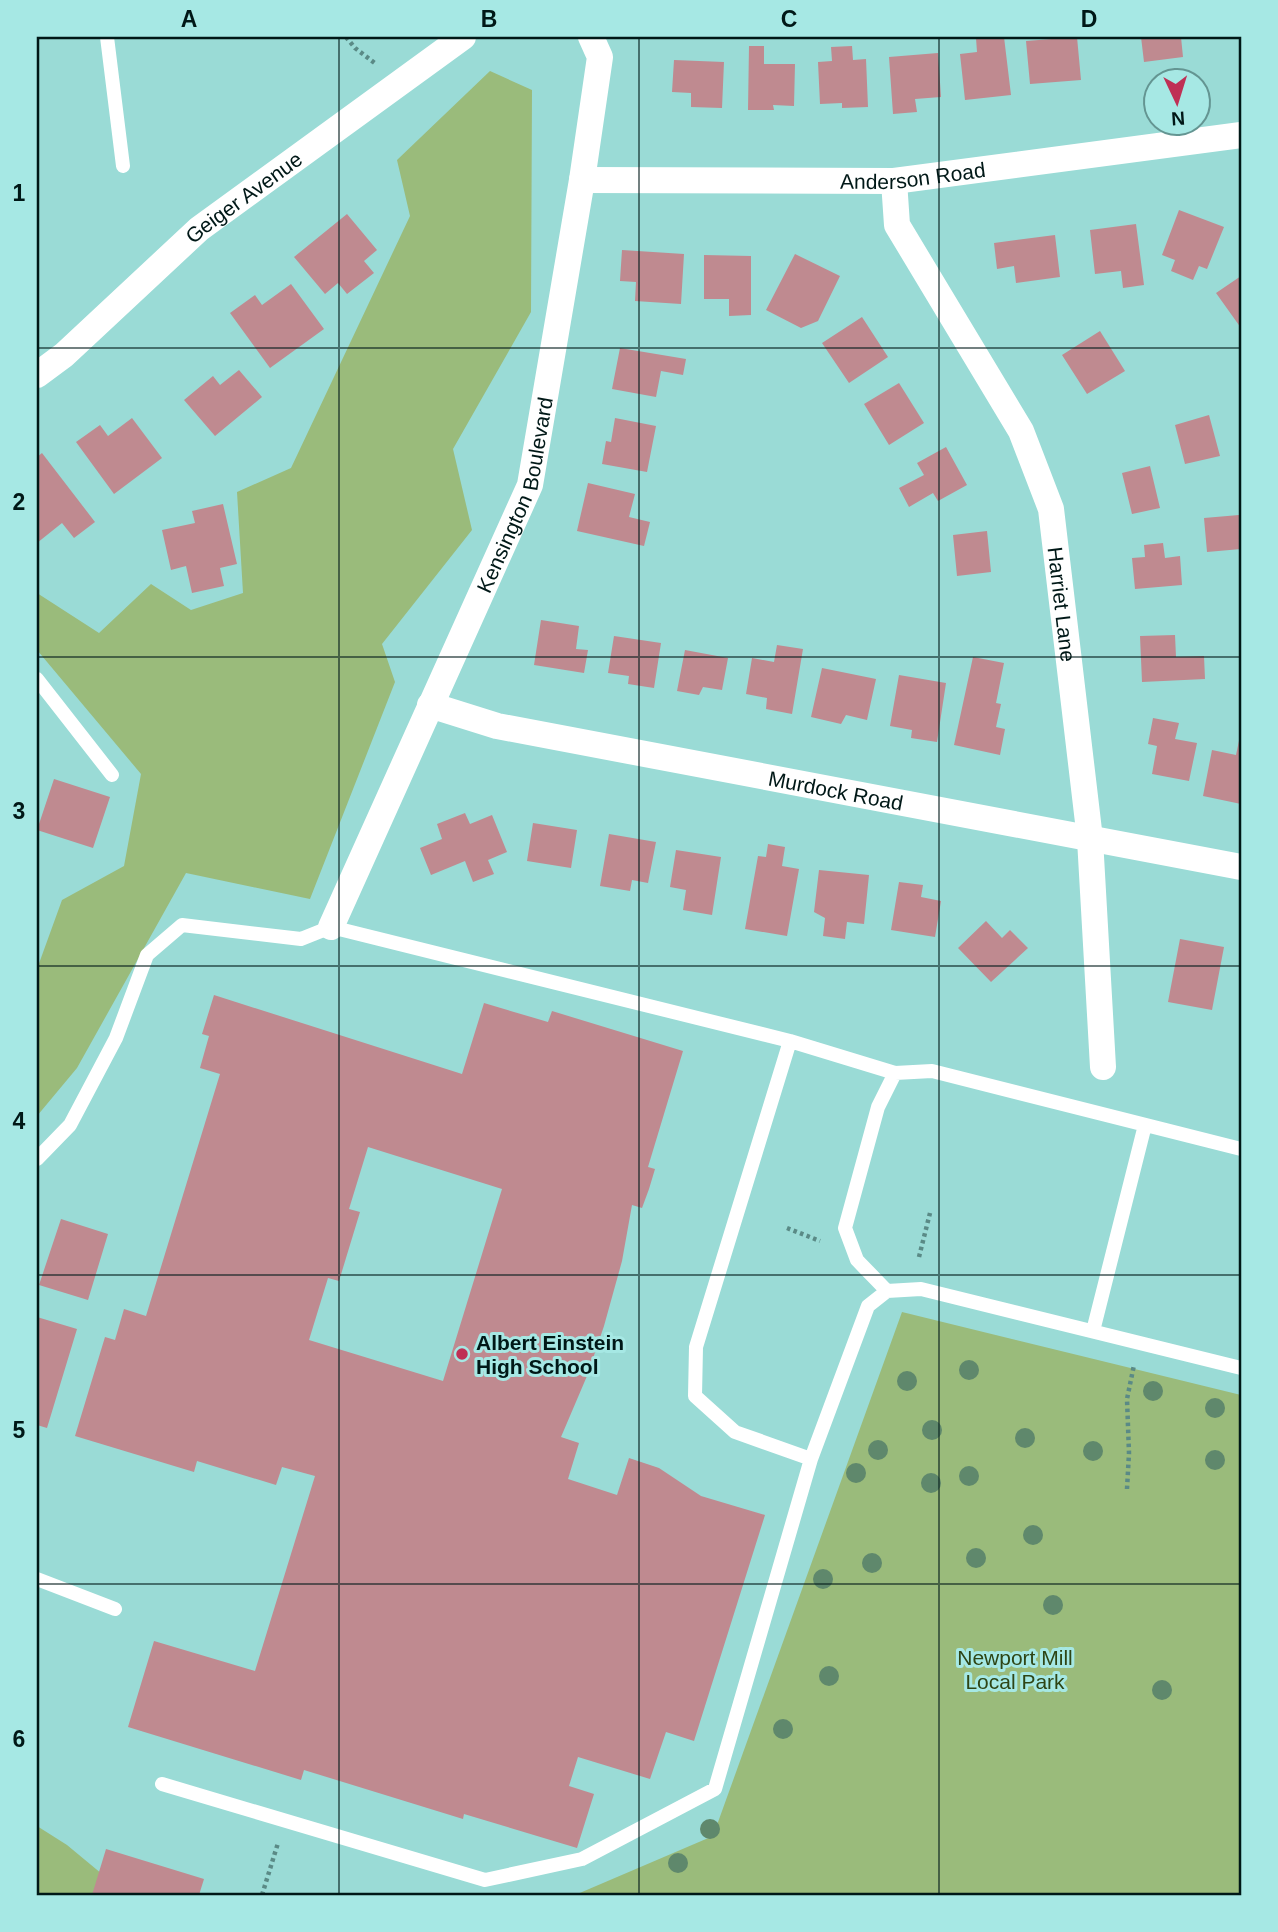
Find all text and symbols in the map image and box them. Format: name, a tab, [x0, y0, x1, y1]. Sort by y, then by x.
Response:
text: A	[181, 6, 197, 32]
text: B	[481, 6, 497, 32]
text: C	[781, 6, 797, 32]
text: D	[1081, 6, 1097, 32]
north arrow	[1142, 66, 1212, 136]
text: N	[1171, 108, 1186, 129]
street label: Geiger Avenue	[180, 147, 306, 247]
street label: Anderson Road	[840, 158, 987, 193]
text: 1	[13, 180, 26, 206]
street label: Kensington Boulevard	[472, 395, 556, 596]
text: 2	[13, 489, 25, 515]
street label: Harriet Lane	[1044, 545, 1080, 663]
street label: Murdock Road	[766, 766, 905, 814]
text: 3	[13, 798, 25, 824]
text: 4	[13, 1108, 26, 1134]
place label: Albert Einstein High School	[476, 1331, 624, 1378]
marker: Albert Einstein High School	[454, 1346, 470, 1362]
text: 5	[13, 1417, 26, 1443]
park label: Newport Mill Local Park	[957, 1646, 1073, 1693]
text: 6	[13, 1726, 25, 1752]

